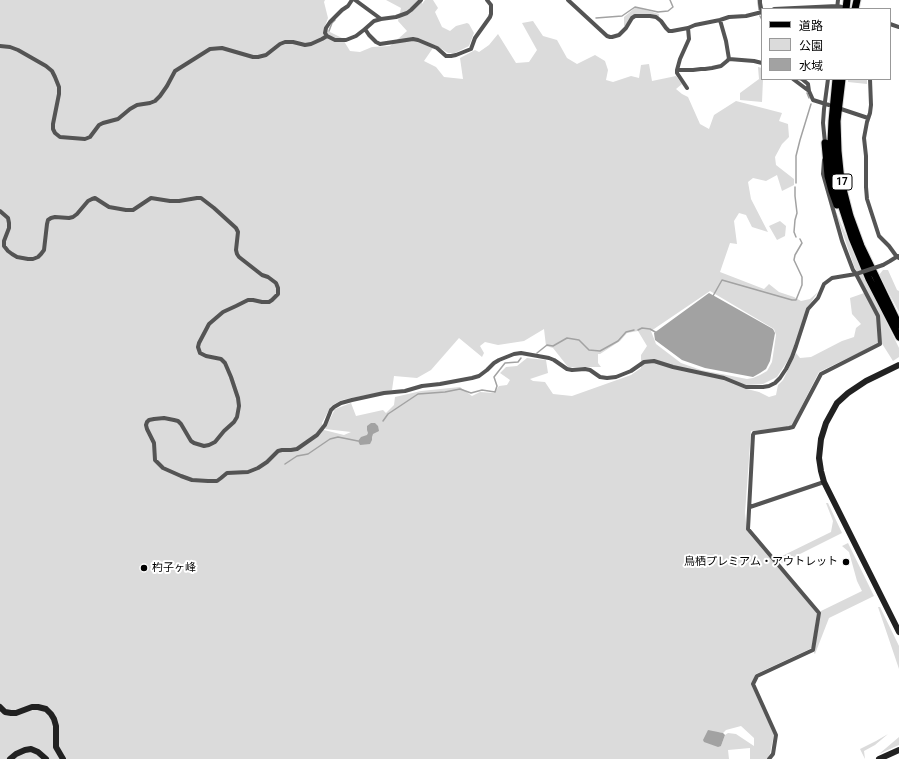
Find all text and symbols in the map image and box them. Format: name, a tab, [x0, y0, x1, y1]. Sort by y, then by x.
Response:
legend	[761, 8, 891, 80]
text: 道路	[799, 19, 823, 33]
text: 公園	[799, 39, 823, 53]
text: 水域	[799, 59, 823, 73]
road number: 17	[832, 174, 852, 190]
place label: 鳥栖プレミアム・アウトレット	[684, 555, 838, 569]
marker: 鳥栖プレミアム・アウトレット	[841, 557, 851, 567]
place label: 杓子ヶ峰	[152, 561, 196, 575]
marker: 杓子ヶ峰	[139, 563, 149, 573]

